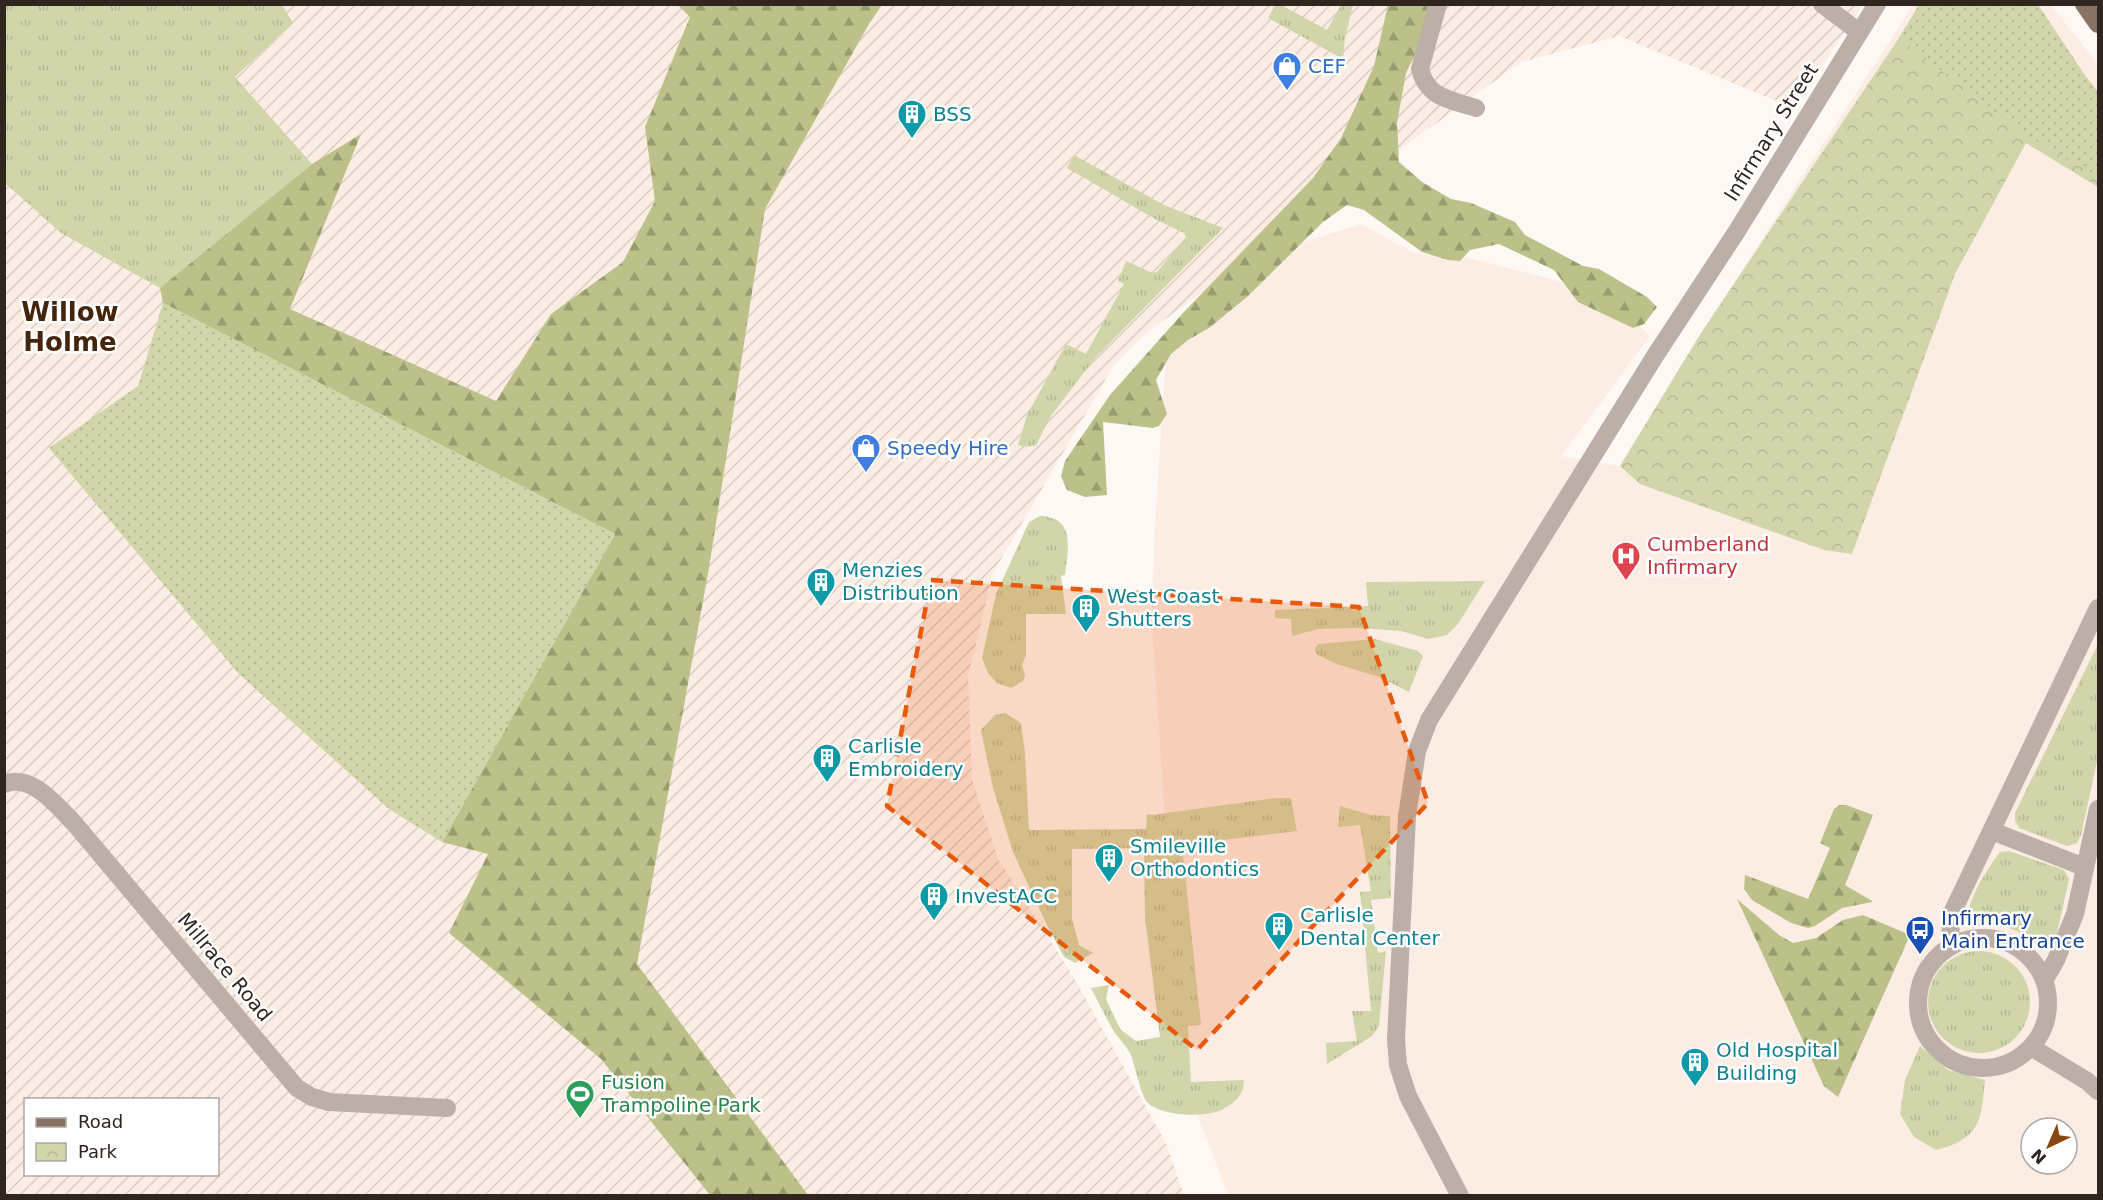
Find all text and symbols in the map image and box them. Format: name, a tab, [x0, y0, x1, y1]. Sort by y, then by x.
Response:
shop icon: CEF	[1271, 50, 1303, 92]
place label: CEF	[1308, 54, 1346, 78]
street label: Infirmary Street	[1719, 59, 1823, 205]
building icon: BSS	[896, 98, 928, 140]
place label: BSS	[933, 102, 972, 126]
district label: Willow Holme	[21, 297, 119, 357]
shop icon: Speedy Hire	[850, 432, 882, 474]
place label: Speedy Hire	[887, 436, 1009, 460]
place label: Cumberland Infirmary	[1647, 532, 1770, 579]
hospital icon: Cumberland Infirmary	[1610, 540, 1642, 582]
place label: Menzies Distribution	[842, 558, 959, 605]
building icon: Menzies Distribution	[805, 566, 837, 608]
place label: West Coast Shutters	[1107, 584, 1219, 631]
building icon: West Coast Shutters	[1070, 592, 1102, 634]
place label: Carlisle Embroidery	[848, 734, 964, 781]
building icon: Carlisle Embroidery	[811, 742, 843, 784]
place label: Smileville Orthodontics	[1130, 834, 1259, 881]
building icon: Smileville Orthodontics	[1093, 842, 1125, 884]
building icon: InvestACC	[918, 880, 950, 922]
place label: InvestACC	[955, 884, 1057, 908]
place label: Carlisle Dental Center	[1300, 903, 1440, 950]
place label: Infirmary Main Entrance	[1941, 906, 2085, 953]
street label: Millrace Road	[173, 908, 277, 1026]
building icon: Carlisle Dental Center	[1263, 910, 1295, 952]
bus stop icon: Infirmary Main Entrance	[1904, 914, 1936, 956]
place label: Old Hospital Building	[1716, 1038, 1838, 1085]
building icon: Old Hospital Building	[1679, 1046, 1711, 1088]
place label: Fusion Trampoline Park	[600, 1070, 761, 1117]
sports icon: Fusion Trampoline Park	[564, 1078, 596, 1120]
legend	[24, 1098, 219, 1176]
text: Road	[78, 1111, 123, 1132]
north arrow	[2019, 1116, 2079, 1176]
text: Park	[78, 1141, 117, 1162]
text: N	[2028, 1145, 2050, 1168]

